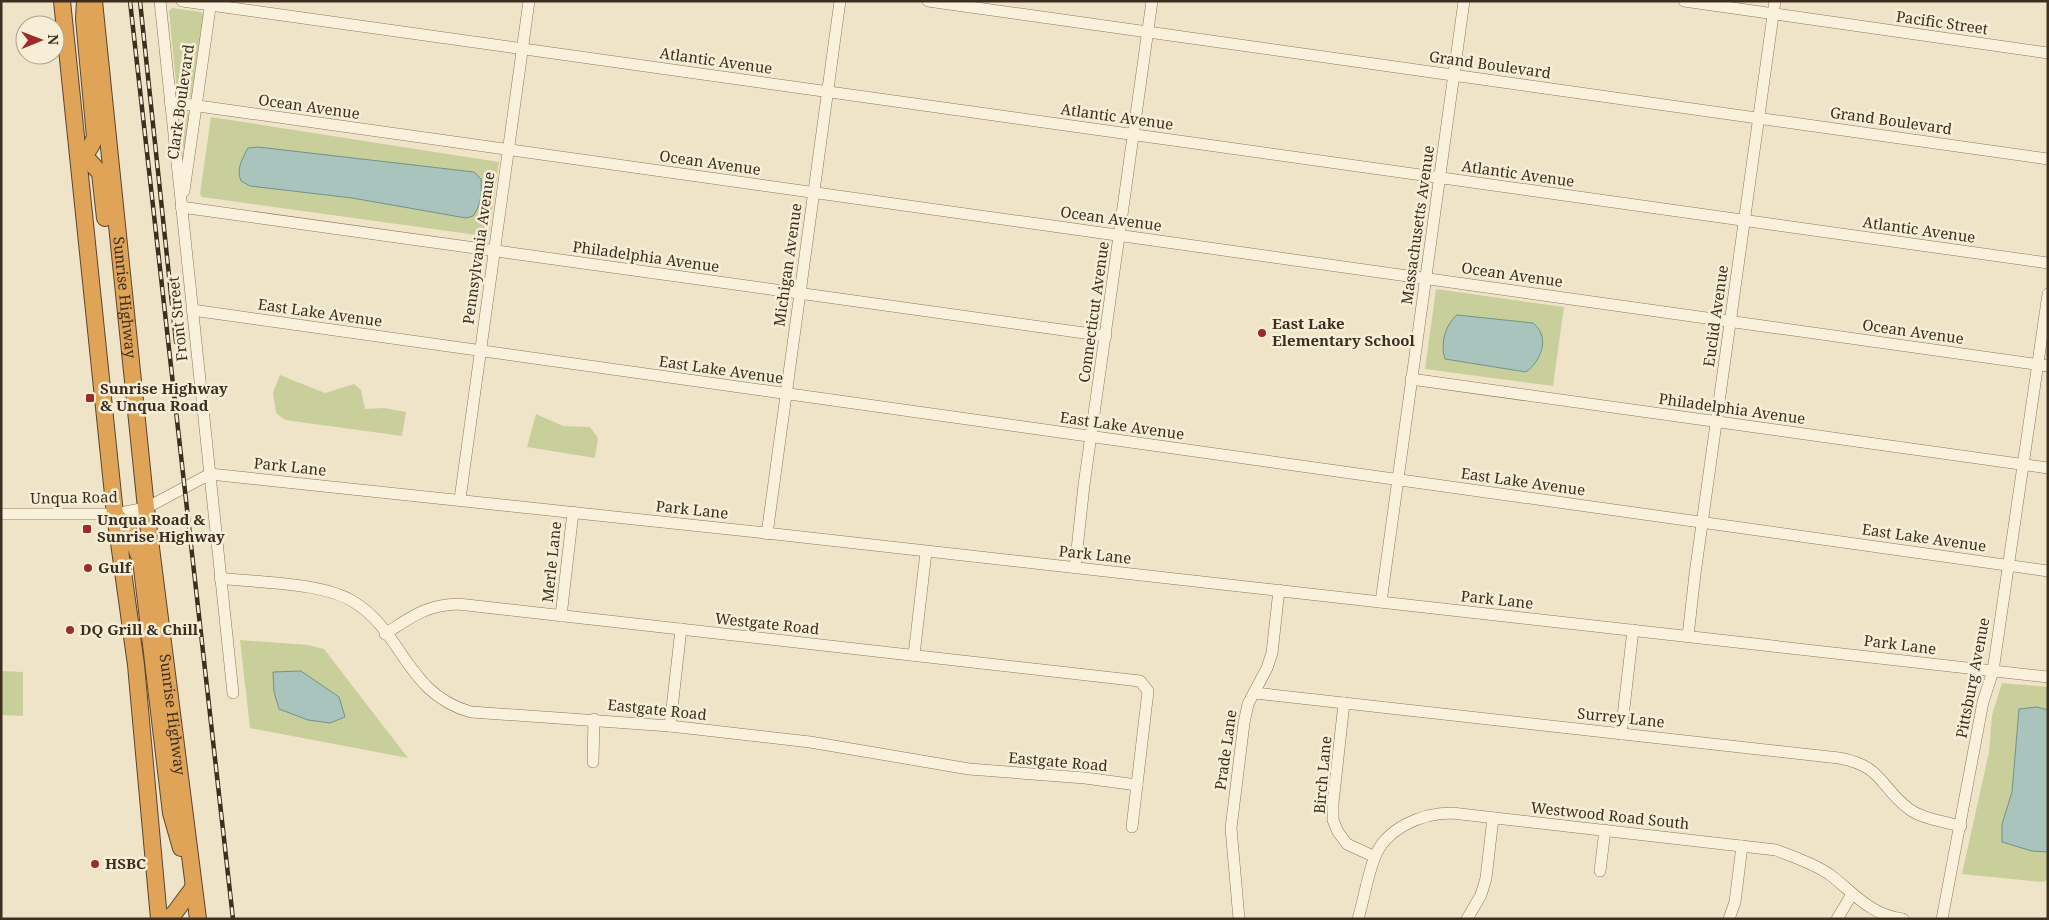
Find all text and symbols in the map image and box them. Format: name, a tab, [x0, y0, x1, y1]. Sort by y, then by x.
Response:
street label: Pacific Street	[1895, 6, 1989, 38]
north arrow	[15, 15, 65, 65]
text: N	[44, 34, 63, 45]
street label: Atlantic Avenue	[658, 42, 774, 78]
street label: Clark Boulevard	[162, 43, 198, 161]
street label: Grand Boulevard	[1428, 46, 1552, 82]
street label: Ocean Avenue	[257, 89, 361, 123]
street label: Atlantic Avenue	[1059, 98, 1175, 134]
street label: Grand Boulevard	[1829, 102, 1953, 138]
street label: Massachusetts Avenue	[1396, 144, 1438, 306]
street label: Ocean Avenue	[658, 145, 762, 179]
street label: Atlantic Avenue	[1460, 155, 1576, 191]
street label: Pennsylvania Avenue	[457, 170, 499, 325]
street label: Ocean Avenue	[1059, 201, 1163, 235]
street label: Michigan Avenue	[768, 202, 806, 328]
street label: Atlantic Avenue	[1861, 211, 1977, 247]
street label: Sunrise Highway	[109, 236, 142, 360]
street label: Philadelphia Avenue	[572, 236, 721, 276]
street label: Connecticut Avenue	[1073, 240, 1113, 384]
street label: Ocean Avenue	[1460, 257, 1564, 291]
street label: Euclid Avenue	[1698, 264, 1732, 368]
street label: Front Street	[163, 276, 191, 363]
street label: East Lake Avenue	[257, 293, 384, 331]
place label: East Lake Elementary School	[1272, 313, 1416, 350]
street label: Ocean Avenue	[1861, 314, 1965, 348]
marker: East Lake Elementary School	[1256, 327, 1268, 339]
street label: East Lake Avenue	[658, 350, 785, 388]
place label: Sunrise Highway & Unqua Road	[100, 378, 228, 415]
street label: Philadelphia Avenue	[1658, 388, 1807, 428]
marker: Sunrise Highway & Unqua Road	[84, 392, 96, 404]
street label: East Lake Avenue	[1059, 406, 1186, 444]
street label: Park Lane	[253, 452, 327, 480]
street label: East Lake Avenue	[1460, 462, 1587, 500]
street label: Unqua Road	[30, 486, 118, 508]
street label: Park Lane	[655, 495, 729, 523]
place label: Unqua Road & Sunrise Highway	[97, 509, 225, 546]
street label: East Lake Avenue	[1861, 518, 1988, 556]
street label: Merle Lane	[537, 520, 565, 603]
marker: Unqua Road & Sunrise Highway	[81, 523, 93, 535]
street label: Park Lane	[1058, 540, 1132, 568]
place label: Gulf	[98, 557, 133, 577]
marker: Gulf	[82, 562, 94, 574]
street label: Park Lane	[1460, 585, 1534, 613]
street label: Westgate Road	[714, 608, 820, 638]
street label: Pittsburg Avenue	[1951, 616, 1994, 740]
place label: DQ Grill & Chill	[80, 619, 199, 639]
marker: DQ Grill & Chill	[64, 624, 76, 636]
street label: Park Lane	[1863, 630, 1937, 658]
street label: Sunrise Highway	[156, 653, 191, 777]
street label: Eastgate Road	[606, 694, 708, 724]
street label: Surrey Lane	[1576, 702, 1666, 732]
street label: Prade Lane	[1209, 708, 1241, 791]
street label: Birch Lane	[1309, 735, 1335, 815]
street label: Eastgate Road	[1008, 747, 1109, 775]
street label: Westwood Road South	[1530, 797, 1691, 833]
place label: HSBC	[105, 853, 146, 873]
marker: HSBC	[89, 858, 101, 870]

